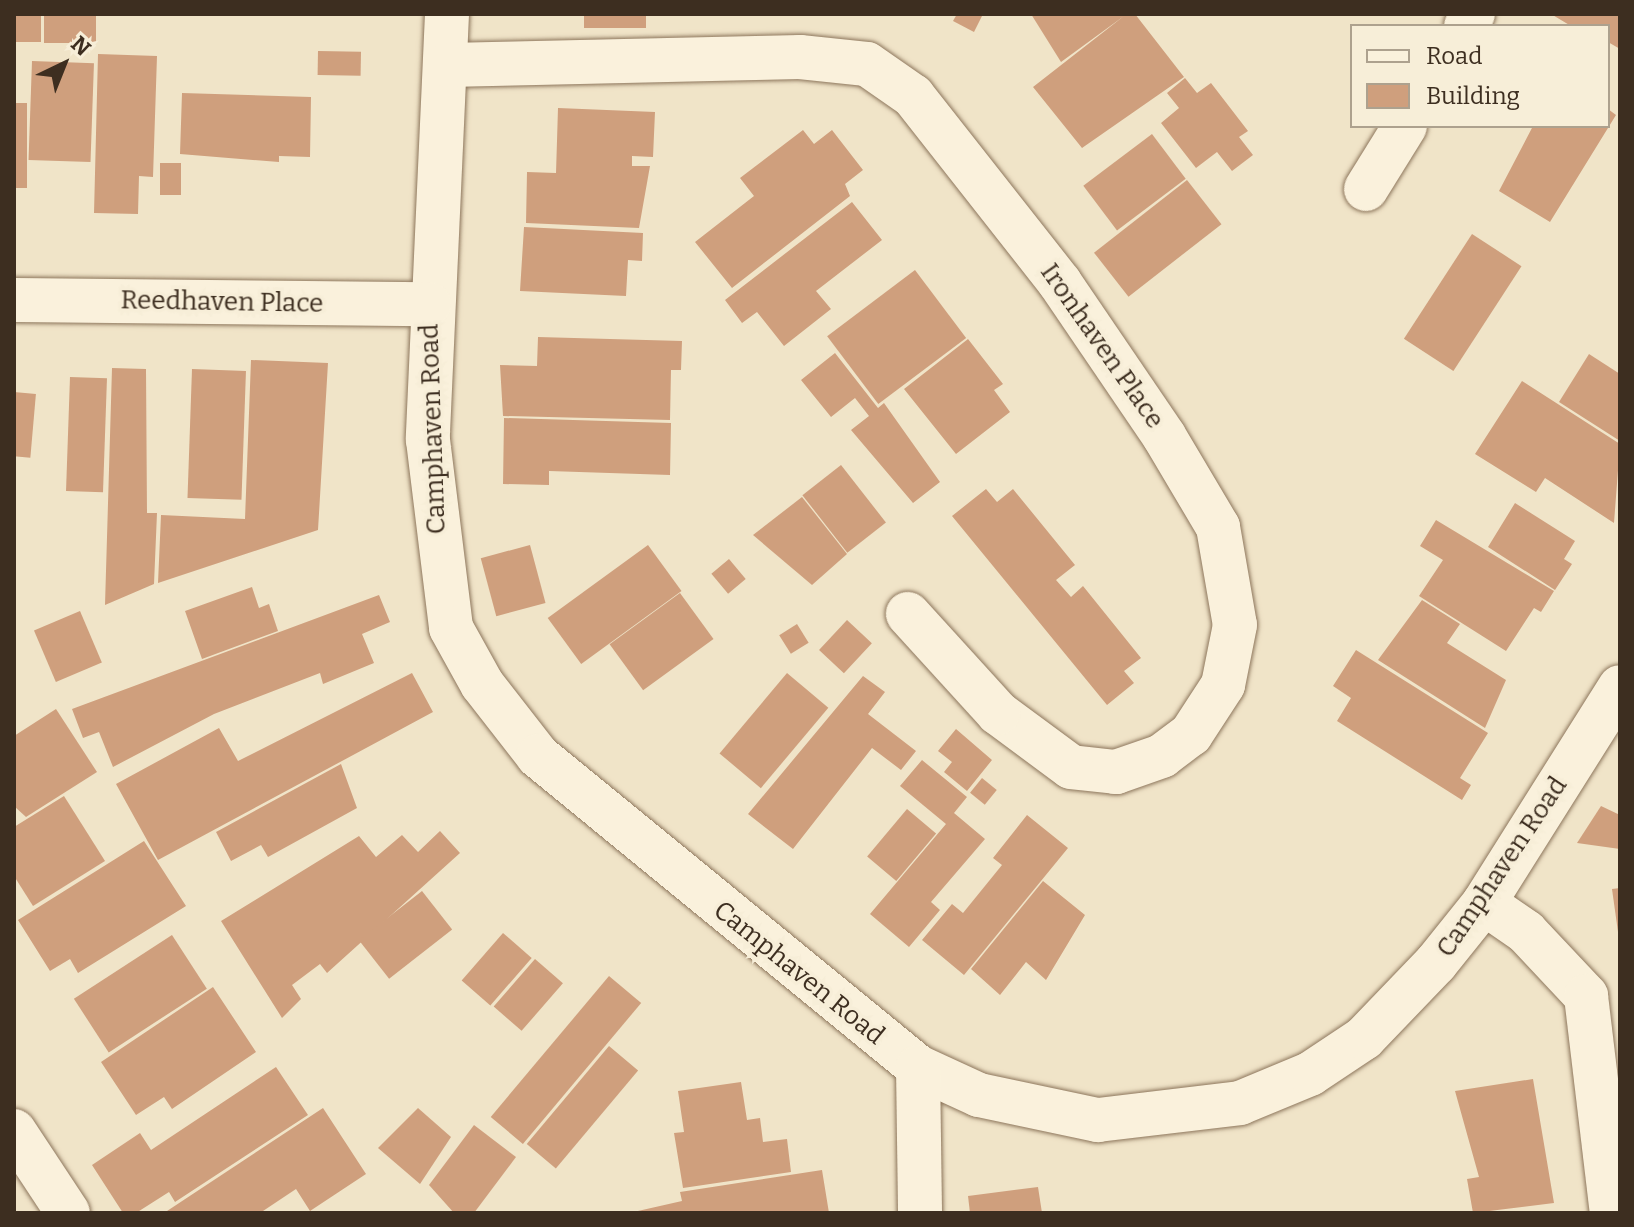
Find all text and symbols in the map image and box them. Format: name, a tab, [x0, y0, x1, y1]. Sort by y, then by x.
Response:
north arrow	[24, 24, 104, 104]
legend	[1350, 24, 1610, 128]
text: N	[65, 30, 96, 62]
text: Road	[1426, 42, 1482, 70]
text: Building	[1426, 82, 1520, 110]
street label: Ironhaven Place	[1034, 258, 1170, 434]
street label: Reedhaven Place	[120, 285, 324, 319]
street label: Camphaven Road	[414, 323, 452, 535]
street label: Camphaven Road	[1430, 771, 1574, 963]
street label: Camphaven Road	[707, 895, 891, 1051]

